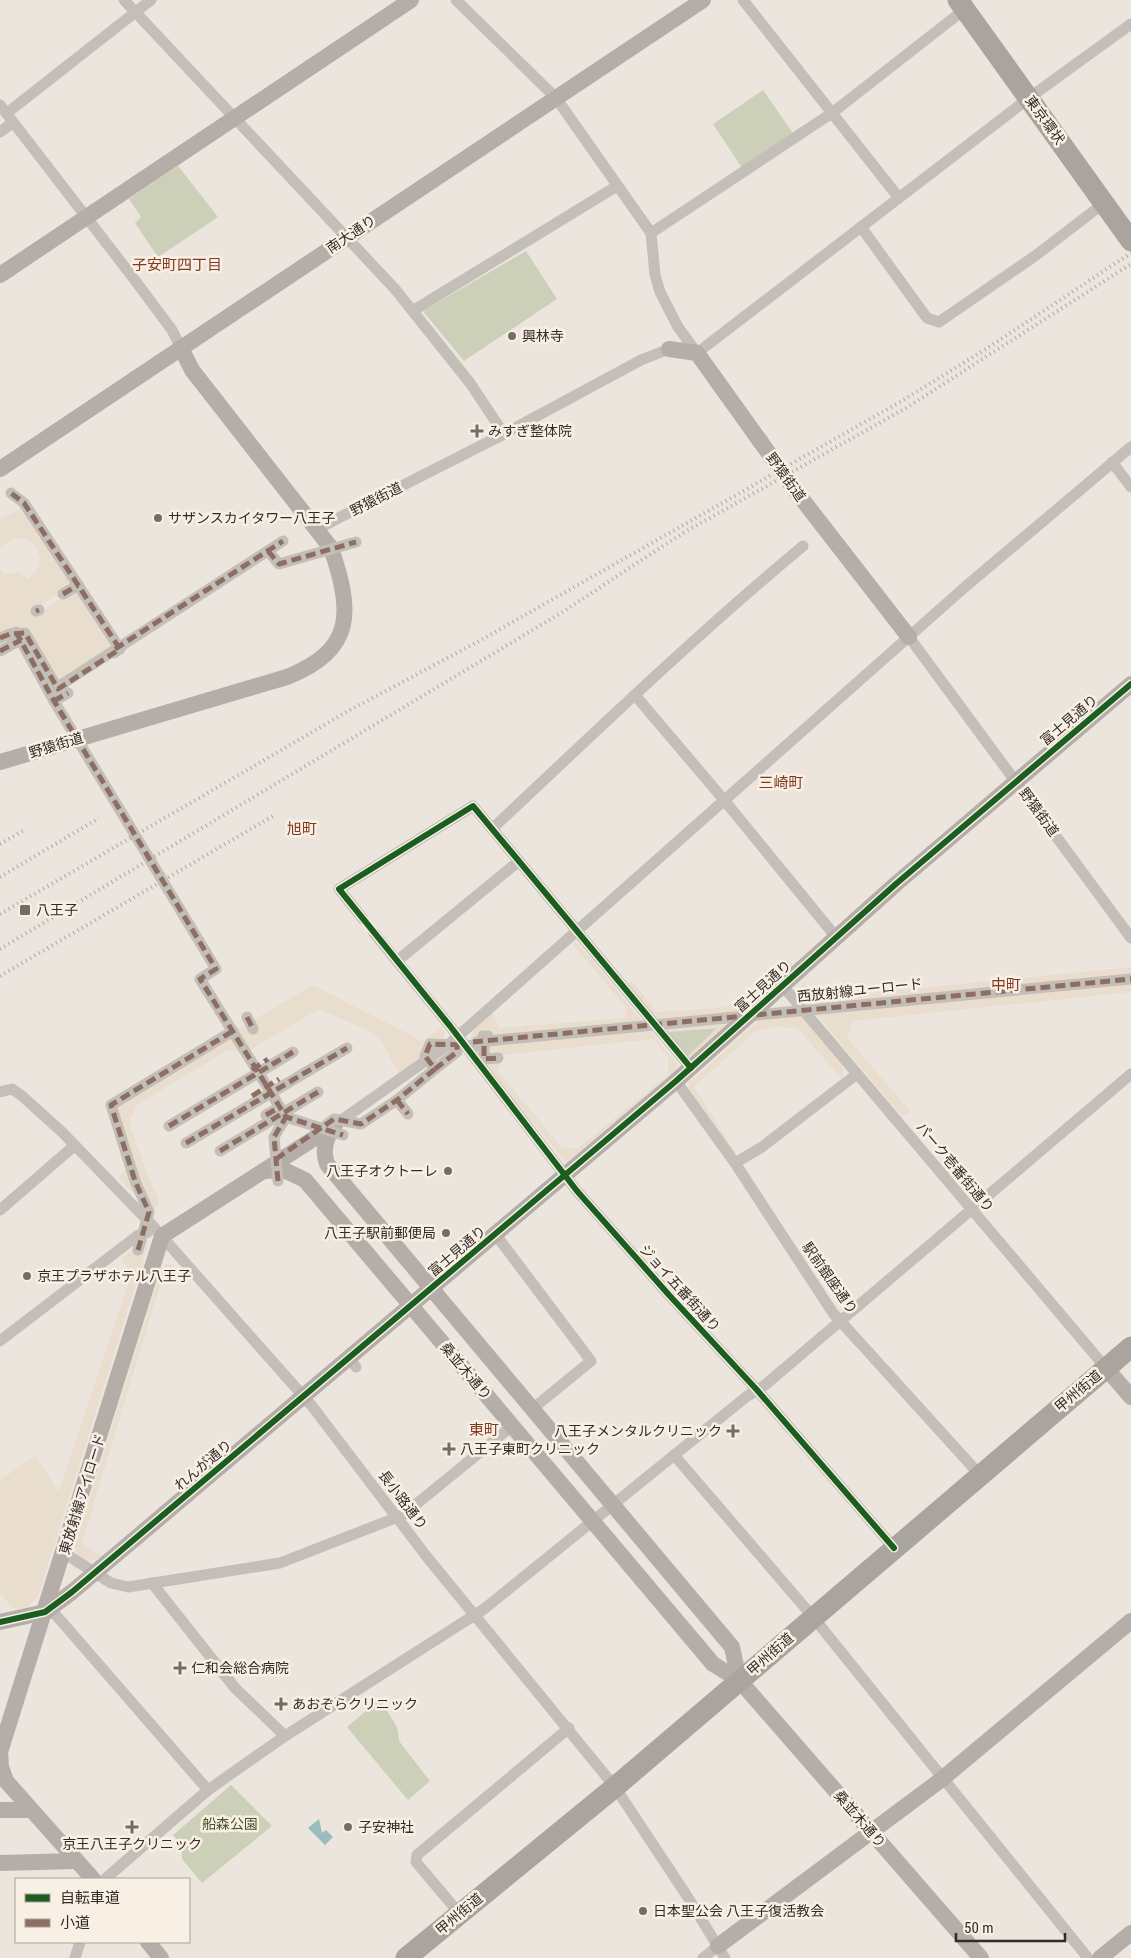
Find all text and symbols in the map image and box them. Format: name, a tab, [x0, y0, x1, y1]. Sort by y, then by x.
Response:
street label: 東京環状	[1022, 93, 1068, 147]
street label: 南大通り	[323, 212, 379, 256]
district label: 子安町四丁目	[132, 256, 222, 274]
place label: 興林寺	[522, 328, 564, 344]
marker: 興林寺	[506, 330, 518, 342]
place label: みすぎ整体院	[488, 423, 572, 439]
marker: みすぎ整体院	[470, 424, 484, 438]
street label: 野猿街道	[763, 450, 809, 504]
street label: 野猿街道	[347, 479, 405, 519]
place label: サザンスカイタワー八王子	[168, 510, 335, 526]
marker: サザンスカイタワー八王子	[152, 512, 164, 524]
street label: 富士見通り	[1037, 691, 1101, 749]
street label: 野猿街道	[27, 729, 85, 761]
district label: 三崎町	[758, 774, 804, 792]
street label: 野猿街道	[1016, 785, 1062, 839]
district label: 旭町	[287, 820, 317, 838]
place label: 八王子	[36, 902, 78, 918]
marker: 八王子	[18, 903, 32, 917]
street label: 富士見通り	[732, 957, 794, 1015]
street label: 西放射線ユーロード	[797, 975, 923, 1005]
district label: 中町	[991, 976, 1021, 994]
street label: パーク壱番街通り	[913, 1119, 997, 1215]
place label: 八王子オクトーレ	[326, 1163, 438, 1179]
marker: 八王子オクトーレ	[442, 1165, 454, 1177]
street label: 富士見通り	[425, 1222, 489, 1280]
place label: 八王子駅前郵便局	[324, 1225, 436, 1241]
marker: 八王子駅前郵便局	[440, 1227, 452, 1239]
street label: 駅前銀座通り	[799, 1239, 861, 1317]
street label: ジョイ五番街通り	[637, 1241, 723, 1335]
place label: 京王プラザホテル八王子	[37, 1268, 191, 1284]
marker: 京王プラザホテル八王子	[21, 1270, 33, 1282]
street label: 桑並木通り	[437, 1339, 495, 1403]
street label: 甲州街道	[1051, 1367, 1105, 1415]
district label: 東町	[469, 1421, 499, 1439]
place label: 八王子メンタルクリニック	[554, 1423, 722, 1439]
marker: 八王子メンタルクリニック	[726, 1424, 740, 1438]
street label: 東放射線アイロード	[56, 1432, 108, 1556]
street label: れんが通り	[171, 1436, 235, 1494]
place label: 八王子東町クリニック	[460, 1441, 600, 1457]
marker: 八王子東町クリニック	[442, 1442, 456, 1456]
street label: 長小路通り	[376, 1467, 430, 1533]
street label: 甲州街道	[744, 1630, 796, 1678]
place label: 仁和会総合病院	[191, 1660, 289, 1676]
marker: 仁和会総合病院	[173, 1661, 187, 1675]
place label: あおぞらクリニック	[292, 1696, 418, 1712]
marker: あおぞらクリニック	[274, 1697, 288, 1711]
street label: 桑並木通り	[831, 1787, 889, 1851]
park label: 船森公園	[202, 1816, 258, 1832]
place label: 子安神社	[358, 1819, 414, 1835]
marker: 京王八王子クリニック	[125, 1820, 139, 1834]
marker: 子安神社	[342, 1821, 354, 1833]
place label: 京王八王子クリニック	[62, 1836, 202, 1852]
legend	[15, 1878, 190, 1943]
text: 自転車道	[60, 1889, 120, 1907]
street label: 甲州街道	[432, 1890, 486, 1938]
place label: 日本聖公会 八王子復活教会	[653, 1903, 824, 1919]
marker: 日本聖公会 八王子復活教会	[637, 1905, 649, 1917]
scale bar	[956, 1910, 1065, 1942]
text: 小道	[60, 1914, 90, 1932]
text: 50 m	[964, 1919, 994, 1937]

